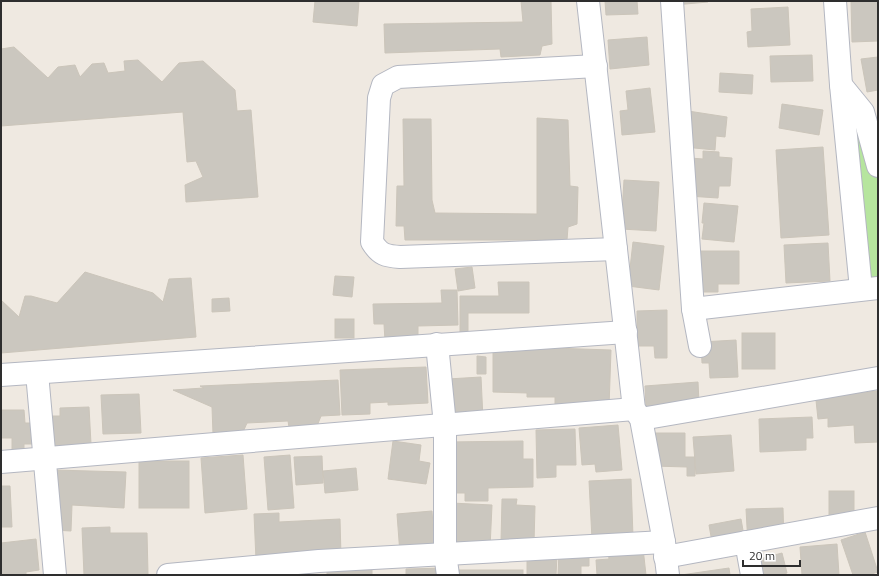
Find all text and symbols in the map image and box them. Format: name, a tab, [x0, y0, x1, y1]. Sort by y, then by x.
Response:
scale bar	[743, 542, 800, 568]
text: 20 m	[749, 546, 775, 565]

